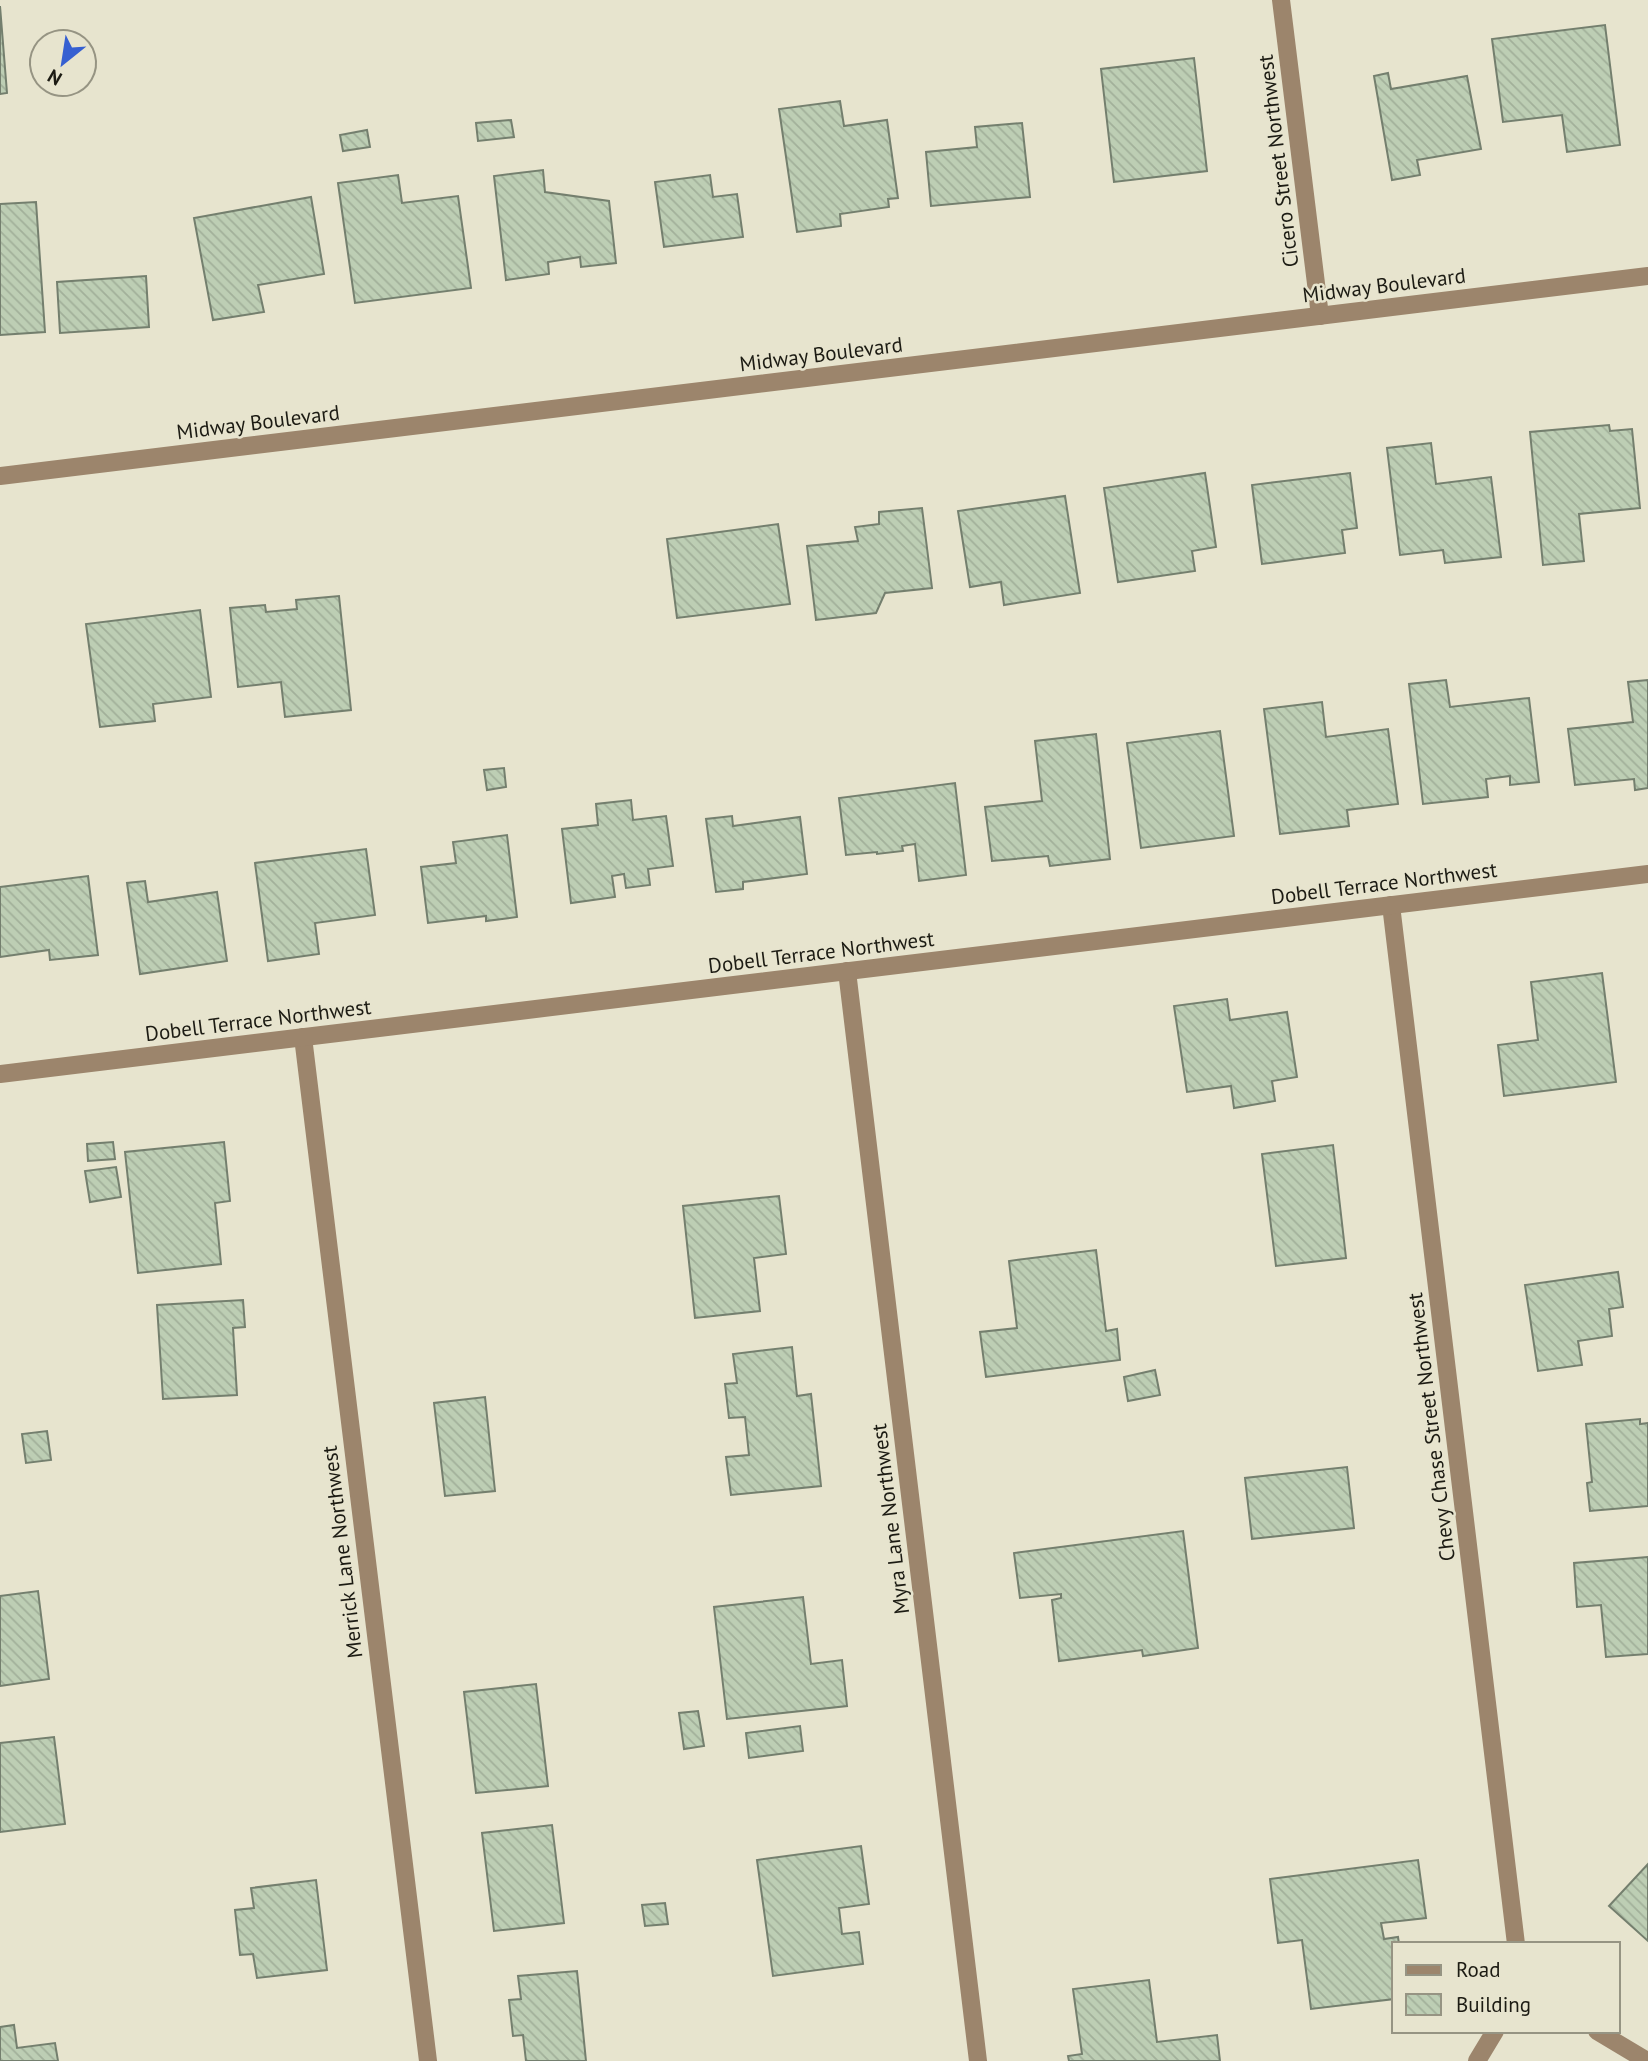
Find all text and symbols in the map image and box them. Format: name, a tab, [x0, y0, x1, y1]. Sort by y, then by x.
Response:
north arrow	[28, 28, 98, 98]
street label: Cicero Street Northwest	[1252, 53, 1304, 269]
text: N	[43, 64, 66, 91]
street label: Midway Boulevard	[1301, 262, 1467, 308]
street label: Midway Boulevard	[738, 331, 904, 377]
street label: Midway Boulevard	[175, 399, 341, 445]
street label: Dobell Terrace Northwest	[1269, 856, 1499, 910]
street label: Dobell Terrace Northwest	[706, 925, 936, 979]
street label: Dobell Terrace Northwest	[143, 993, 373, 1047]
street label: Chevy Chase Street Northwest	[1401, 1291, 1461, 1563]
street label: Myra Lane Northwest	[865, 1422, 915, 1616]
street label: Merrick Lane Northwest	[316, 1444, 368, 1660]
legend	[1392, 1942, 1620, 2033]
text: Road	[1456, 1956, 1500, 1983]
text: Building	[1456, 1991, 1531, 2018]

